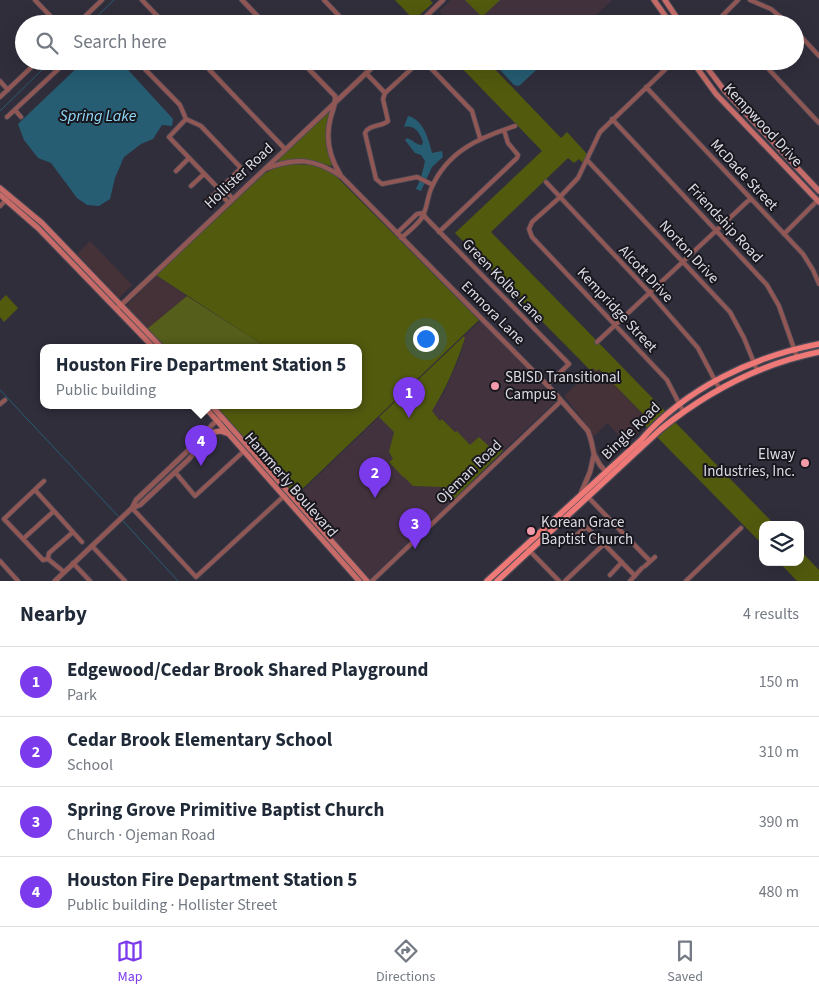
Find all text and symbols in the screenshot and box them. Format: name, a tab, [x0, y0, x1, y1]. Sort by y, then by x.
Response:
search box	[15, 15, 804, 70]
icon: search	[33, 29, 61, 57]
text: Search here	[73, 29, 167, 56]
street label: Kempwood Drive	[719, 79, 807, 171]
water label: Spring Lake	[60, 105, 137, 127]
street label: McDade Street	[705, 135, 783, 215]
street label: Hollister Road	[200, 138, 278, 214]
street label: Friendship Road	[683, 179, 767, 267]
street label: Norton Drive	[654, 216, 724, 288]
street label: Green Kolbe Lane	[457, 234, 549, 328]
street label: Alcott Drive	[614, 241, 678, 307]
street label: Kempridge Street	[572, 263, 662, 357]
street label: Emnora Lane	[456, 276, 530, 350]
your location	[413, 326, 439, 352]
popup	[40, 344, 362, 409]
text: Houston Fire Department Station 5	[56, 352, 346, 379]
place label: SBISD Transitional Campus	[505, 367, 621, 405]
pin: 1	[393, 377, 425, 418]
text: Public building	[56, 379, 156, 401]
marker: SBISD Transitional Campus	[489, 380, 501, 392]
street label: Bingle Road	[597, 397, 665, 465]
pin: 4	[185, 425, 217, 466]
street label: Hammerly Boulevard	[240, 428, 342, 542]
street label: Ojeman Road	[431, 435, 507, 509]
place label: Elway Industries, Inc.	[703, 444, 795, 482]
pin: 2	[359, 457, 391, 498]
marker: Elway Industries, Inc.	[799, 457, 811, 469]
pin: 3	[399, 508, 431, 549]
place label: Korean Grace Baptist Church	[541, 512, 633, 550]
map controls	[759, 521, 804, 566]
button: layers	[759, 521, 804, 566]
marker: Korean Grace Baptist Church	[525, 525, 537, 537]
text: Nearby	[20, 599, 87, 629]
text: 4 results	[743, 603, 799, 625]
text: Edgewood/Cedar Brook Shared Playground	[67, 657, 428, 684]
text: 1	[32, 671, 40, 693]
text: 150 m	[759, 671, 799, 693]
text: Park	[67, 684, 97, 706]
text: Cedar Brook Elementary School	[67, 727, 332, 754]
text: 2	[32, 741, 40, 763]
text: 310 m	[759, 741, 799, 763]
text: School	[67, 754, 113, 776]
text: Spring Grove Primitive Baptist Church	[67, 797, 384, 824]
text: 3	[32, 811, 40, 833]
text: 390 m	[759, 811, 799, 833]
text: Church · Ojeman Road	[67, 824, 215, 846]
text: Houston Fire Department Station 5	[67, 867, 357, 894]
text: 4	[32, 881, 40, 903]
text: 480 m	[759, 881, 799, 903]
text: Public building · Hollister Street	[67, 894, 277, 916]
tab: Map	[116, 937, 144, 987]
tab: Directions	[376, 937, 435, 987]
tab: Saved	[667, 937, 703, 987]

